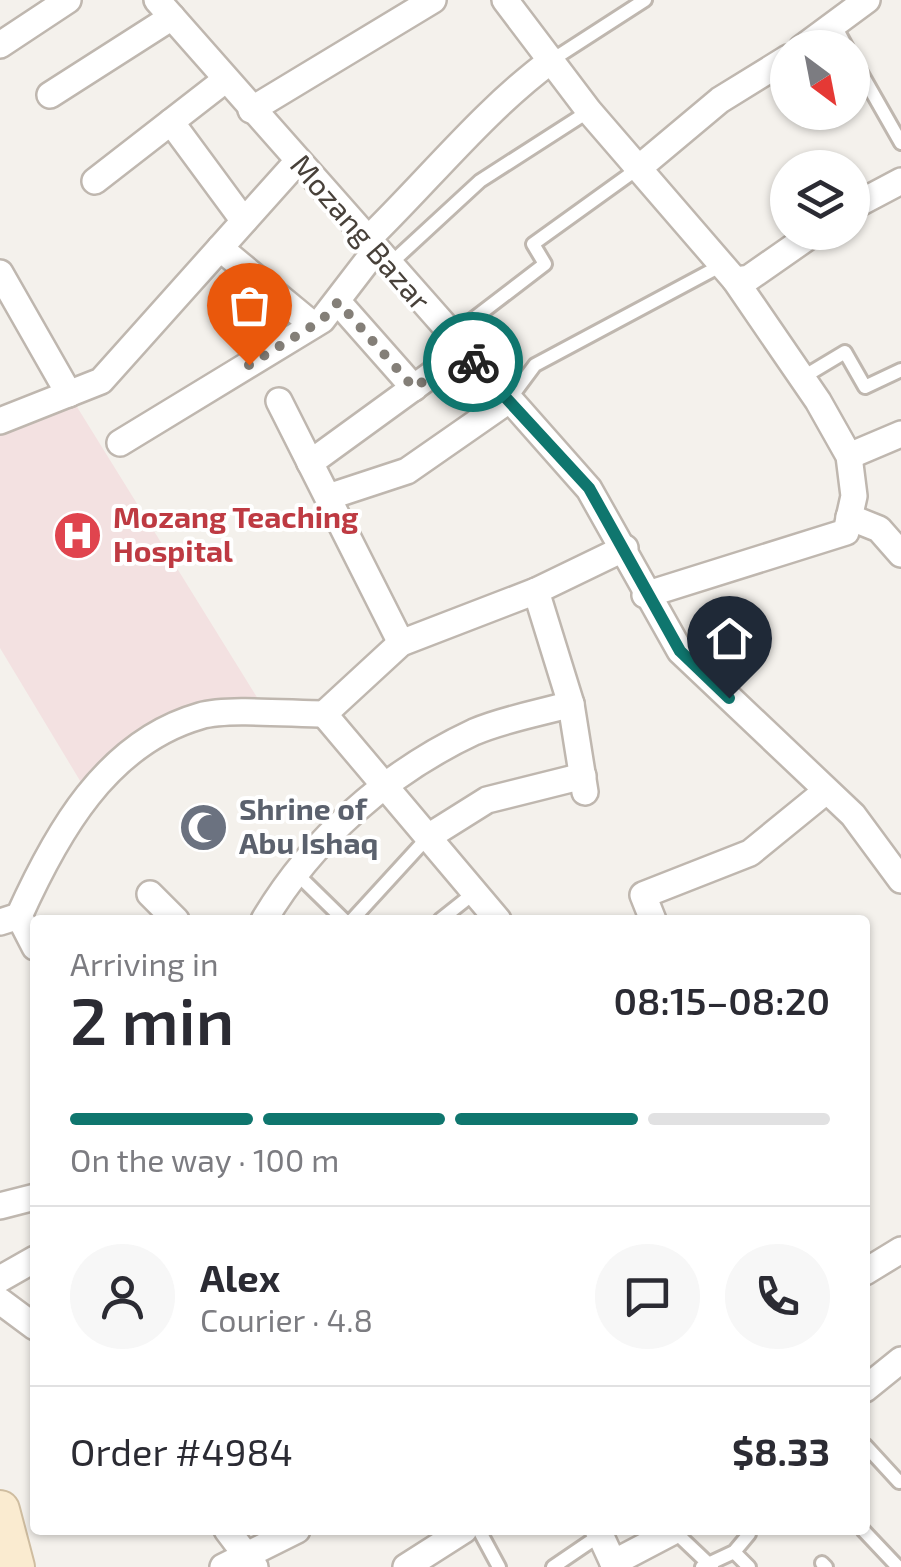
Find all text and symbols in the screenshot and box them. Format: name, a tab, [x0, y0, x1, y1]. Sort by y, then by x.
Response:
north arrow	[770, 30, 870, 130]
map controls	[770, 30, 870, 250]
street label: Mozang Bazar	[284, 146, 439, 317]
button: layers	[770, 150, 870, 250]
pin	[207, 263, 292, 366]
icon: bag	[222, 278, 277, 333]
courier	[423, 312, 523, 412]
icon: bike	[446, 335, 501, 390]
place label: Mozang Teaching Hospital	[113, 498, 359, 568]
hospital icon: Mozang Teaching Hospital	[52, 509, 104, 561]
pin	[687, 596, 772, 699]
icon: home	[702, 611, 757, 666]
place label: Shrine of Abu Ishaq	[239, 790, 378, 860]
mosque icon: Shrine of Abu Ishaq	[178, 801, 230, 853]
text: Arriving in	[70, 944, 219, 982]
text: 08:15–08:20	[614, 977, 830, 1023]
text: 2 min	[70, 980, 234, 1058]
text: On the way · 100 m	[70, 1140, 339, 1178]
button: person	[70, 1244, 175, 1349]
button: chat	[595, 1244, 700, 1349]
button: phone	[725, 1244, 830, 1349]
text: Alex	[200, 1254, 280, 1300]
text: Courier · 4.8	[200, 1300, 373, 1338]
text: Order #4984	[70, 1428, 293, 1474]
text: $8.33	[732, 1428, 830, 1474]

